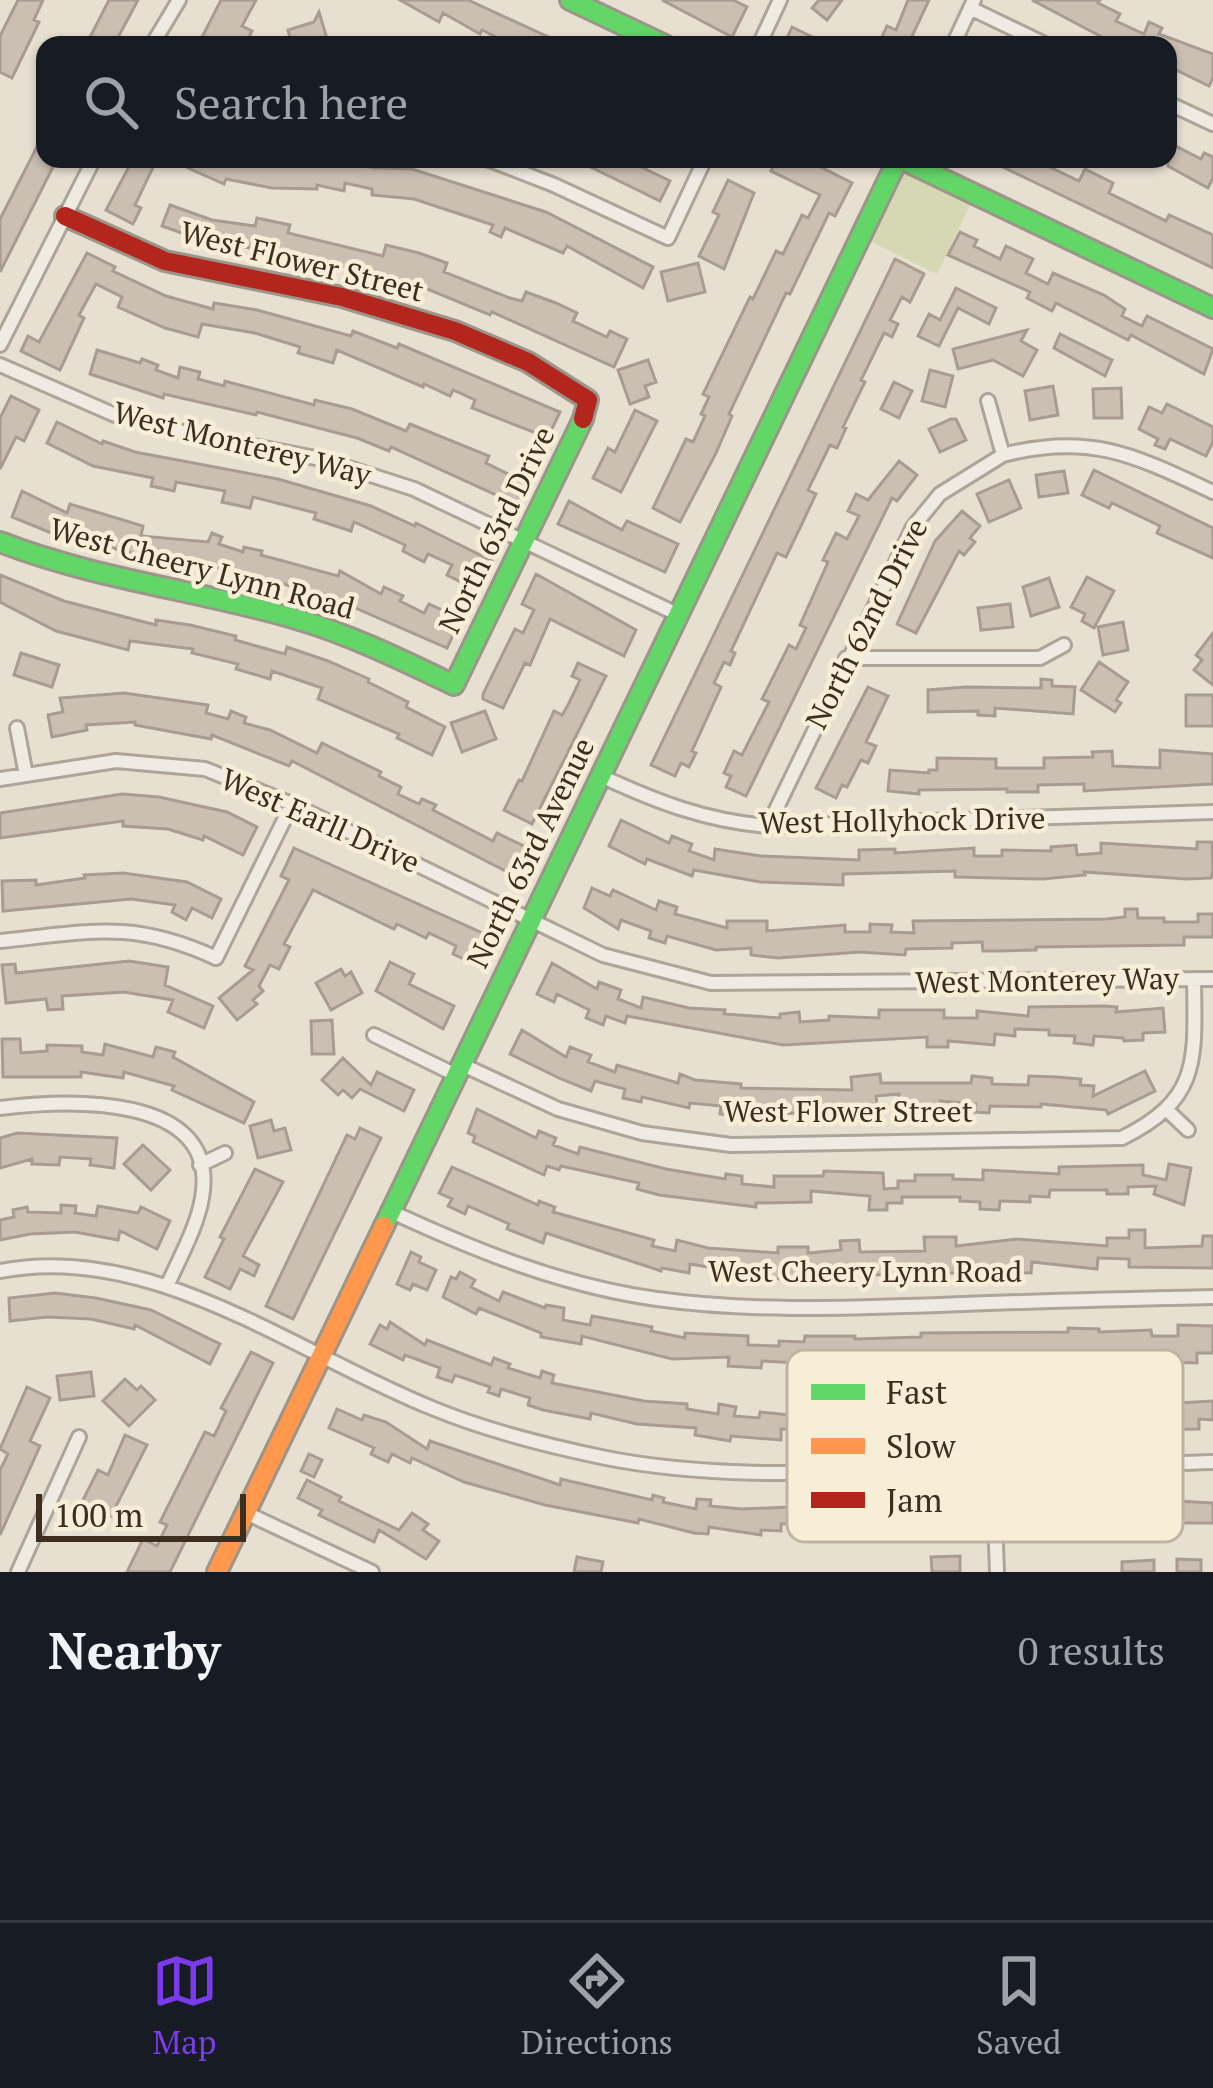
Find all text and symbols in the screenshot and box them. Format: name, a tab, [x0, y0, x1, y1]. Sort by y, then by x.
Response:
search box	[36, 36, 1177, 168]
icon: search	[78, 69, 144, 135]
text: Search here	[174, 72, 408, 132]
street label: West Flower Street	[176, 211, 428, 311]
street label: West Monterey Way	[109, 392, 376, 495]
street label: North 63rd Drive	[429, 420, 563, 639]
street label: West Cheery Lynn Road	[45, 508, 359, 628]
street label: North 62nd Drive	[796, 511, 936, 736]
street label: North 63rd Avenue	[457, 731, 603, 974]
street label: West Earll Drive	[215, 758, 426, 882]
street label: West Hollyhock Drive	[758, 798, 1046, 842]
street label: West Monterey Way	[915, 958, 1180, 1002]
street label: West Flower Street	[723, 1091, 973, 1131]
street label: West Cheery Lynn Road	[708, 1251, 1022, 1291]
legend	[787, 1350, 1183, 1542]
text: Fast	[886, 1370, 947, 1413]
text: Slow	[886, 1424, 956, 1467]
text: Jam	[886, 1478, 942, 1521]
scale bar	[36, 1488, 246, 1541]
text: 100 m	[54, 1493, 143, 1536]
text: Nearby	[48, 1616, 221, 1684]
text: 0 results	[1018, 1624, 1165, 1676]
tab: Map	[152, 1948, 218, 2063]
tab: Directions	[521, 1948, 673, 2063]
tab: Saved	[976, 1948, 1061, 2063]

